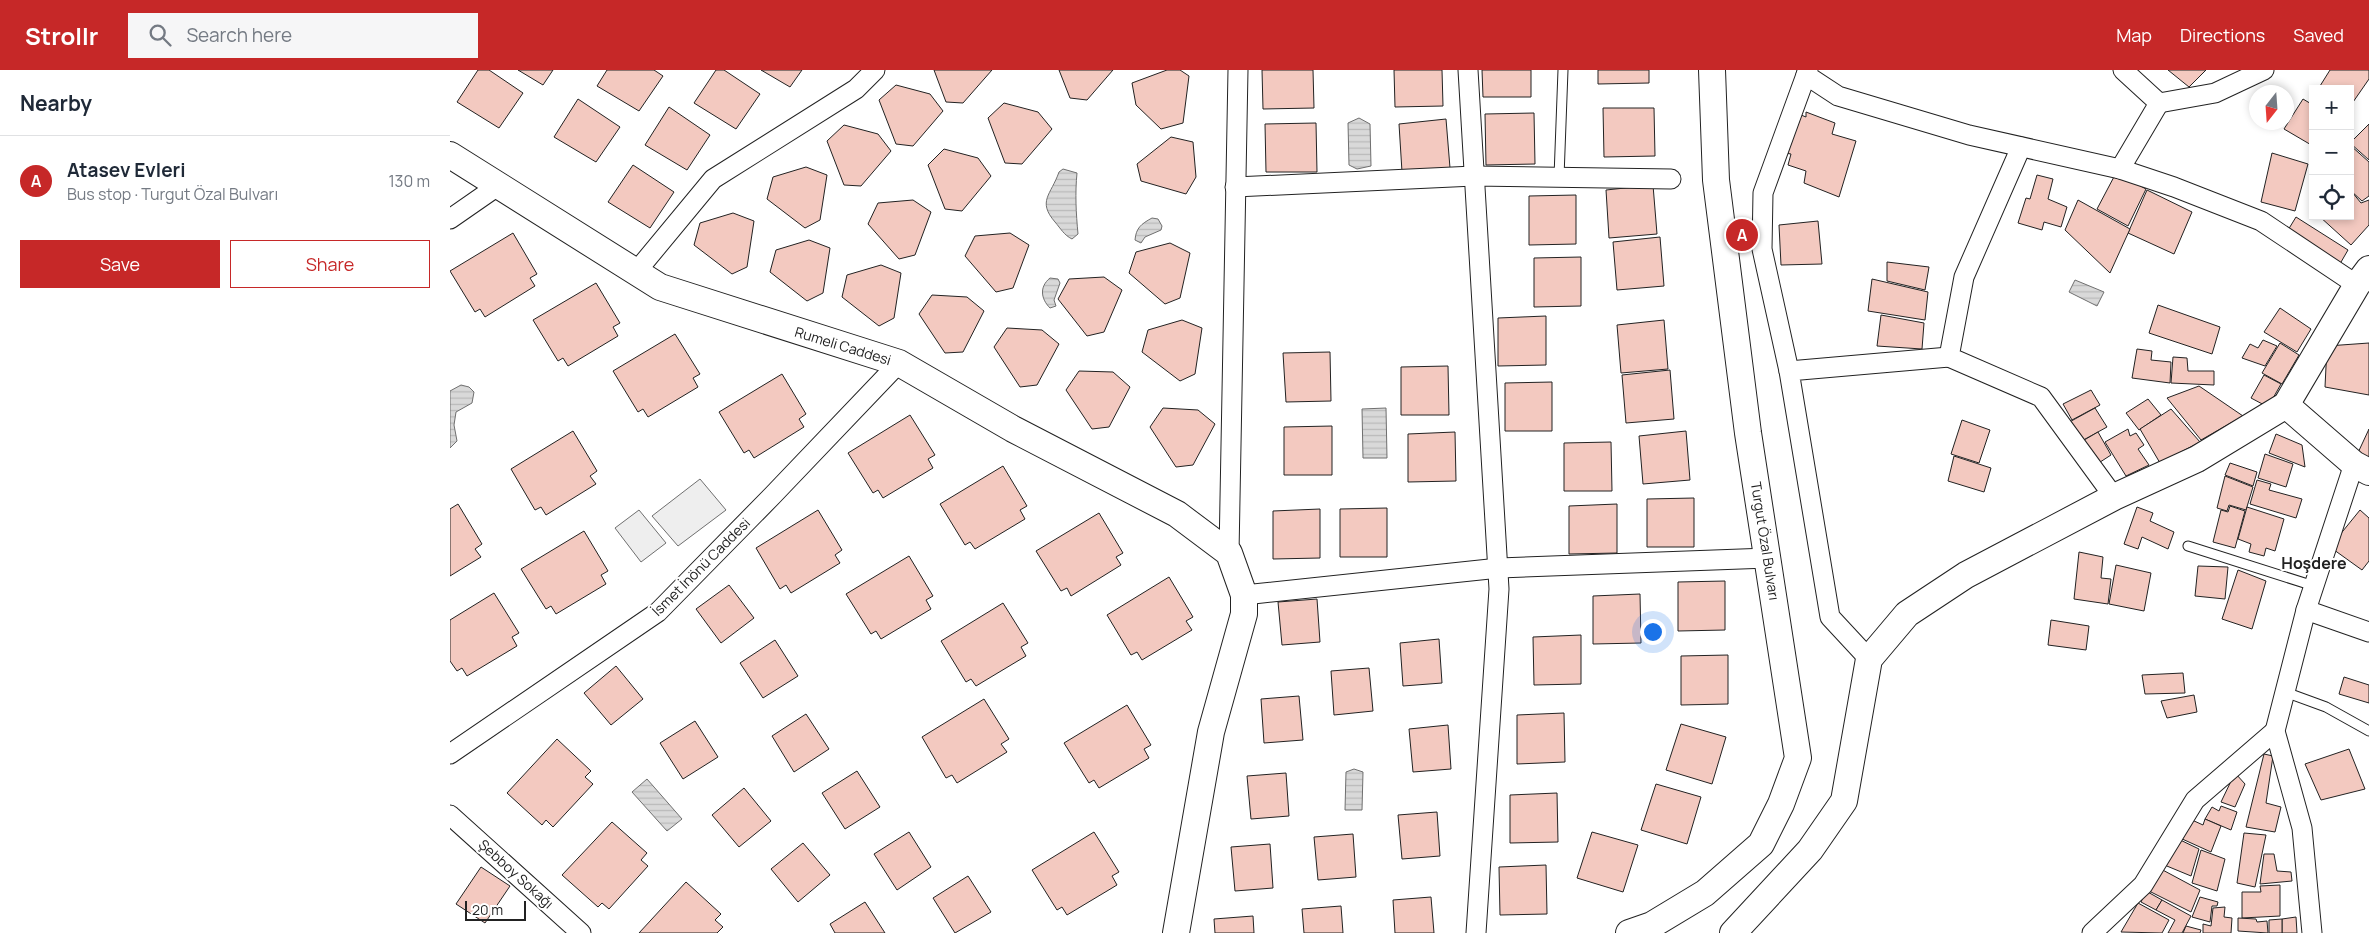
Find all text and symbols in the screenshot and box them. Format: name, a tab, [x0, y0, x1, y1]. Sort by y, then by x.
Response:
search box	[128, 13, 478, 58]
text: Strollr	[25, 19, 98, 52]
icon: search	[146, 21, 174, 49]
text: Search here	[186, 22, 292, 48]
text: Map	[2116, 23, 2152, 47]
text: Directions	[2180, 23, 2265, 47]
text: Saved	[2293, 23, 2344, 47]
north arrow	[2249, 85, 2294, 130]
map controls	[2309, 85, 2354, 220]
button: +	[2309, 85, 2354, 130]
text: Nearby	[20, 89, 92, 117]
button: −	[2309, 130, 2354, 175]
text: Atasev Evleri	[67, 157, 185, 183]
text: A	[31, 170, 41, 192]
text: 130 m	[388, 170, 430, 192]
button: locate	[2309, 175, 2354, 220]
text: Bus stop · Turgut Özal Bulvarı	[67, 183, 278, 205]
pin: A	[1726, 216, 1758, 254]
button: Save	[20, 240, 220, 288]
button: Share	[230, 240, 430, 288]
street label: Rumeli Caddesi	[793, 322, 894, 369]
street label: Turgut Özal Bulvarı	[1747, 480, 1784, 602]
street label: İsmet İnönü Caddesi	[647, 513, 754, 620]
district label: Hoşdere	[2281, 552, 2347, 574]
your location	[1640, 619, 1666, 645]
street label: Şebboy Sokağı	[475, 835, 558, 912]
scale bar	[465, 898, 526, 921]
text: 20 m	[472, 900, 503, 919]

